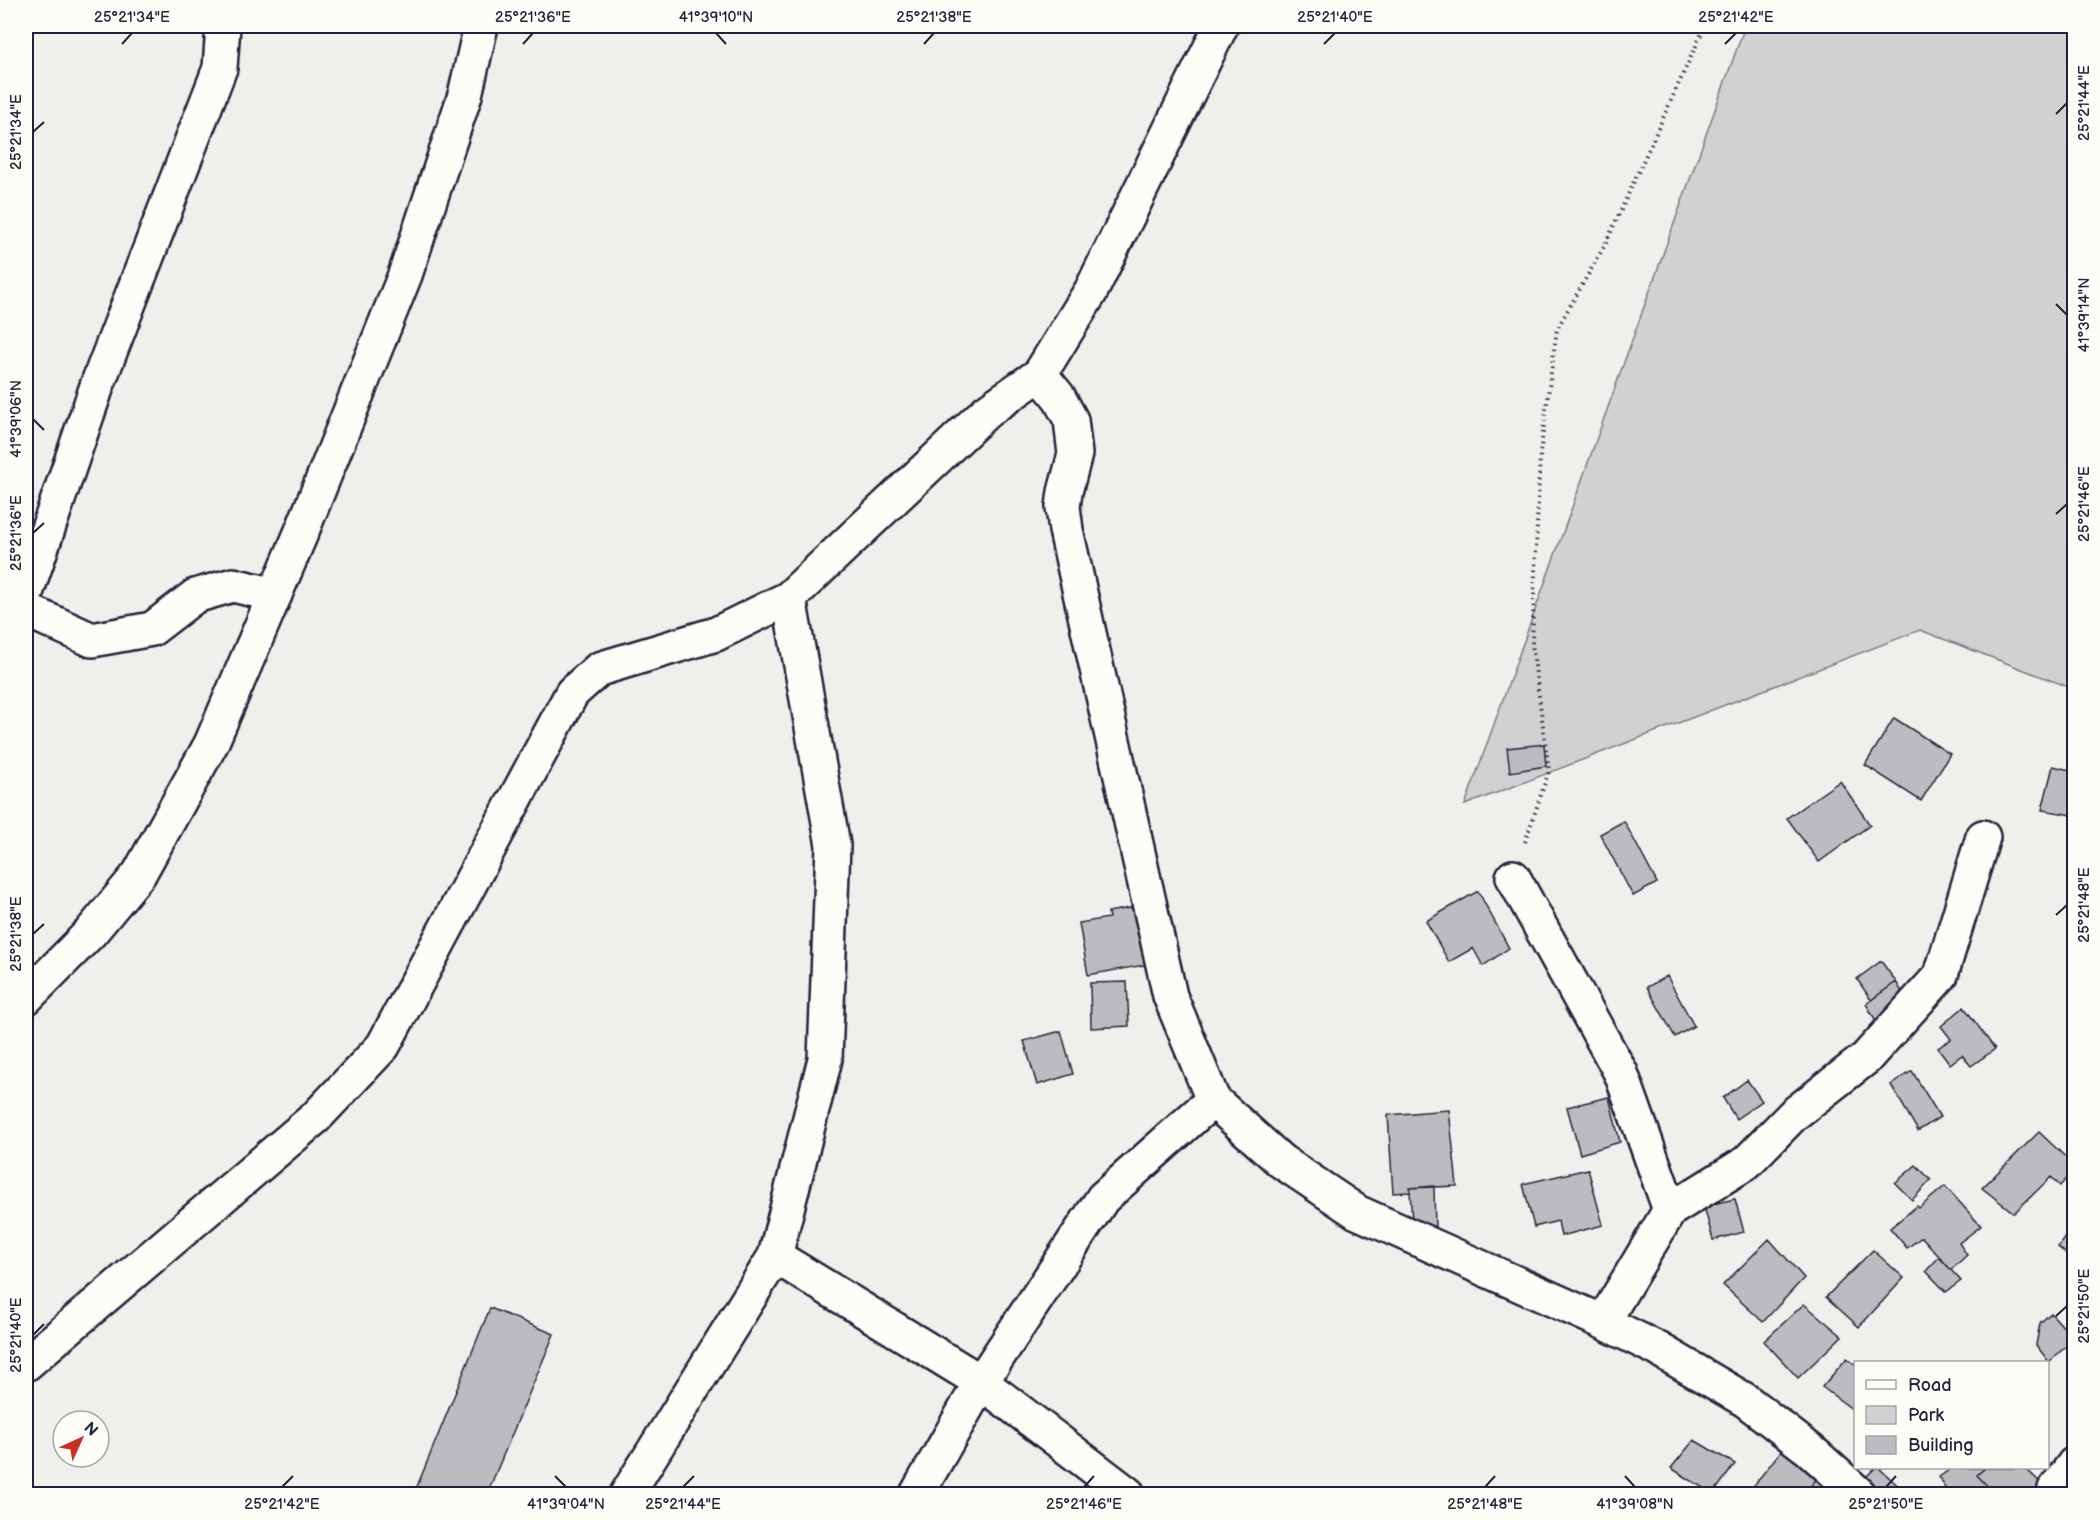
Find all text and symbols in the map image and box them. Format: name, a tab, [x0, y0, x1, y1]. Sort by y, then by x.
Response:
text: 25°21'34"E	[94, 8, 170, 27]
text: 25°21'36"E	[495, 8, 571, 27]
text: 41°39'10"N	[679, 8, 753, 27]
text: 25°21'38"E	[896, 8, 972, 27]
text: 25°21'40"E	[1297, 8, 1373, 27]
text: 25°21'42"E	[1698, 8, 1774, 27]
text: 25°21'44"E	[2075, 65, 2094, 141]
text: 25°21'34"E	[7, 94, 26, 170]
text: 41°39'14"N	[2075, 278, 2094, 352]
text: 41°39'06"N	[7, 380, 26, 458]
text: 25°21'46"E	[2075, 466, 2094, 542]
text: 25°21'36"E	[7, 495, 26, 571]
text: 25°21'48"E	[2075, 867, 2094, 943]
text: 25°21'38"E	[7, 896, 26, 972]
text: 25°21'50"E	[2075, 1268, 2094, 1343]
text: 25°21'40"E	[7, 1297, 26, 1373]
legend	[1854, 1361, 2049, 1469]
text: Road	[1908, 1375, 1952, 1396]
text: Park	[1908, 1405, 1944, 1426]
north arrow	[51, 1409, 111, 1469]
text: N	[80, 1418, 102, 1440]
text: Building	[1908, 1435, 1974, 1456]
text: 25°21'42"E	[244, 1495, 320, 1514]
text: 41°39'04"N	[527, 1495, 605, 1514]
text: 25°21'44"E	[645, 1495, 721, 1514]
text: 25°21'46"E	[1046, 1495, 1122, 1514]
text: 25°21'48"E	[1447, 1495, 1523, 1514]
text: 41°39'08"N	[1596, 1495, 1674, 1514]
text: 25°21'50"E	[1849, 1495, 1924, 1514]

